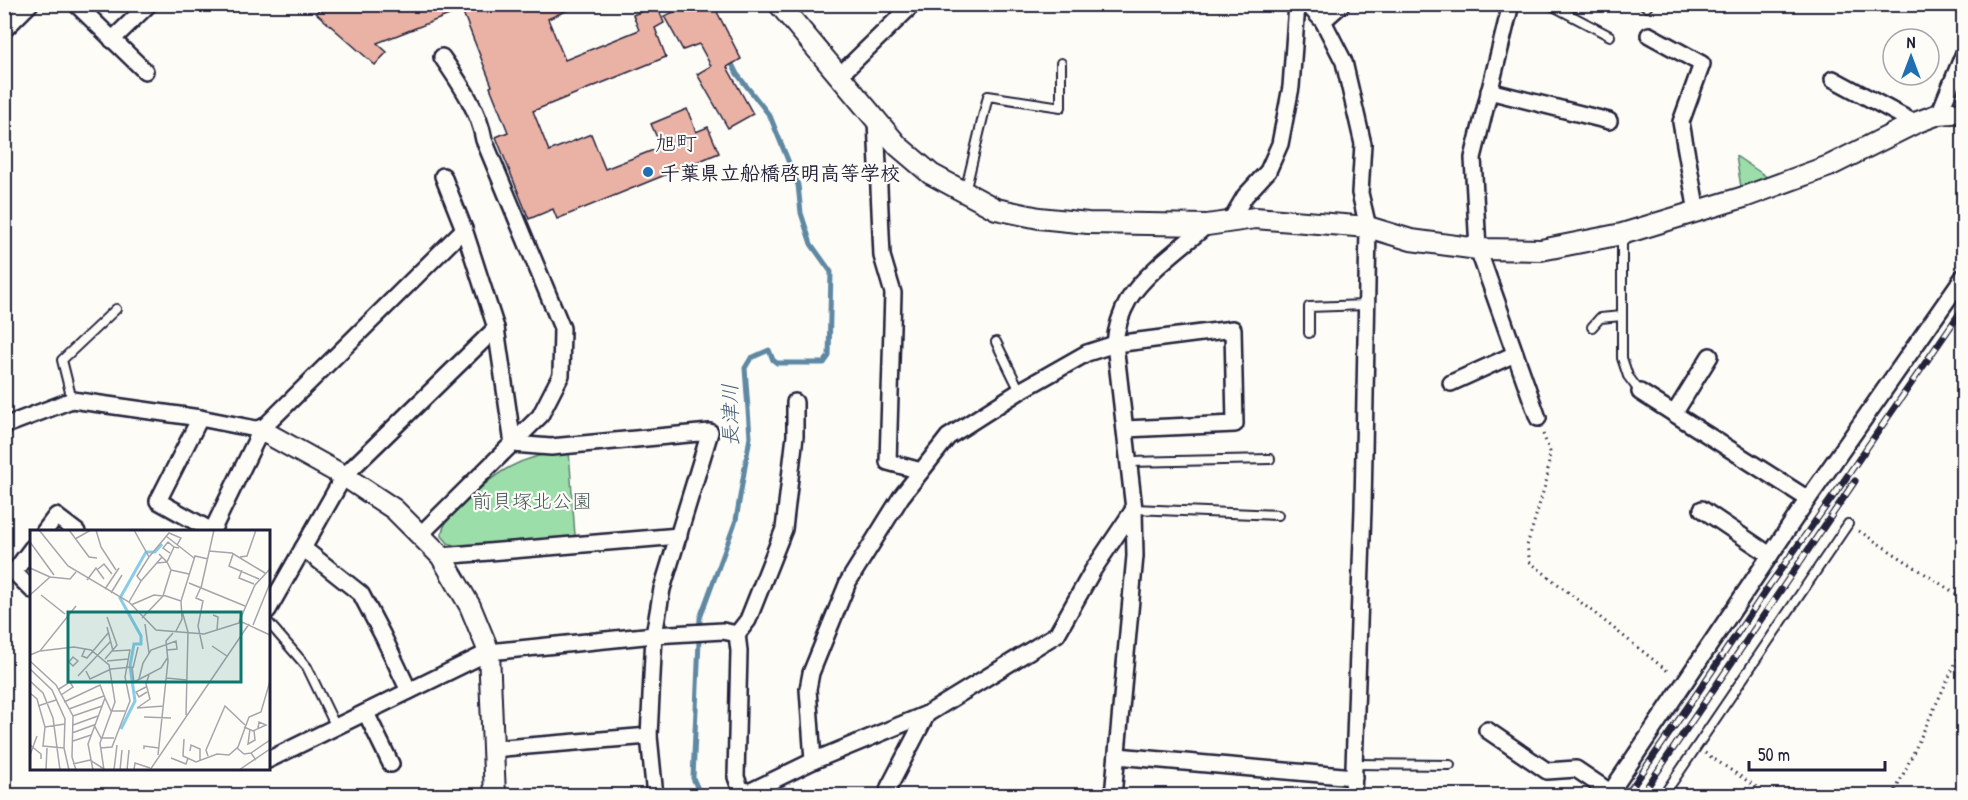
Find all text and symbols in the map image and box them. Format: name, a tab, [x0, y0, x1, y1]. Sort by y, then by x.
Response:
north arrow	[1881, 27, 1941, 87]
text: N	[1907, 31, 1916, 53]
district label: 旭町	[655, 128, 697, 157]
place label: 千葉県立船橋啓明高等学校	[660, 159, 900, 186]
marker: 千葉県立船橋啓明高等学校	[641, 165, 655, 179]
water label: 長津川	[715, 383, 745, 447]
park label: 前貝塚北公園	[472, 487, 592, 514]
inset map	[30, 530, 270, 770]
scale bar	[1749, 734, 1886, 772]
text: 50 m	[1758, 742, 1790, 767]

